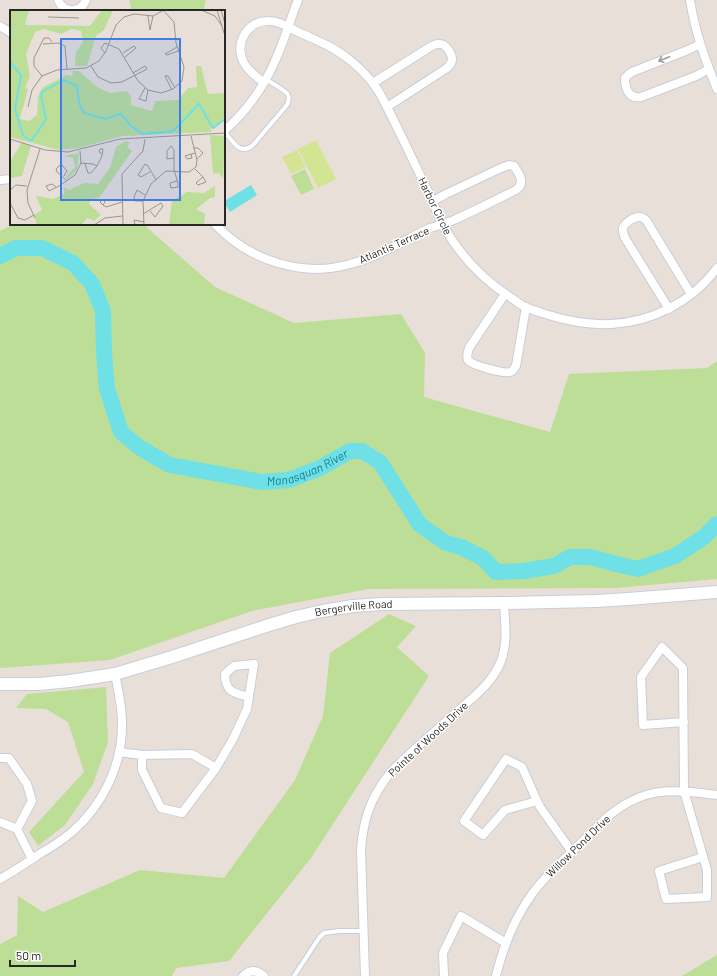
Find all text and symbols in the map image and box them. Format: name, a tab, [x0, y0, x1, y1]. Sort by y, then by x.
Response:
inset map	[10, 10, 225, 225]
one-way arrow	[658, 56, 670, 64]
street label: Harbor Circle	[416, 175, 455, 237]
street label: Atlantis Terrace	[357, 223, 431, 266]
water label: Manasquan River	[266, 445, 350, 488]
street label: Bergerville Road	[313, 597, 393, 618]
street label: Pointe of Woods Drive	[385, 698, 470, 779]
street label: Willow Pond Drive	[543, 812, 613, 880]
scale bar	[10, 942, 75, 968]
text: 50 m	[16, 948, 41, 962]

